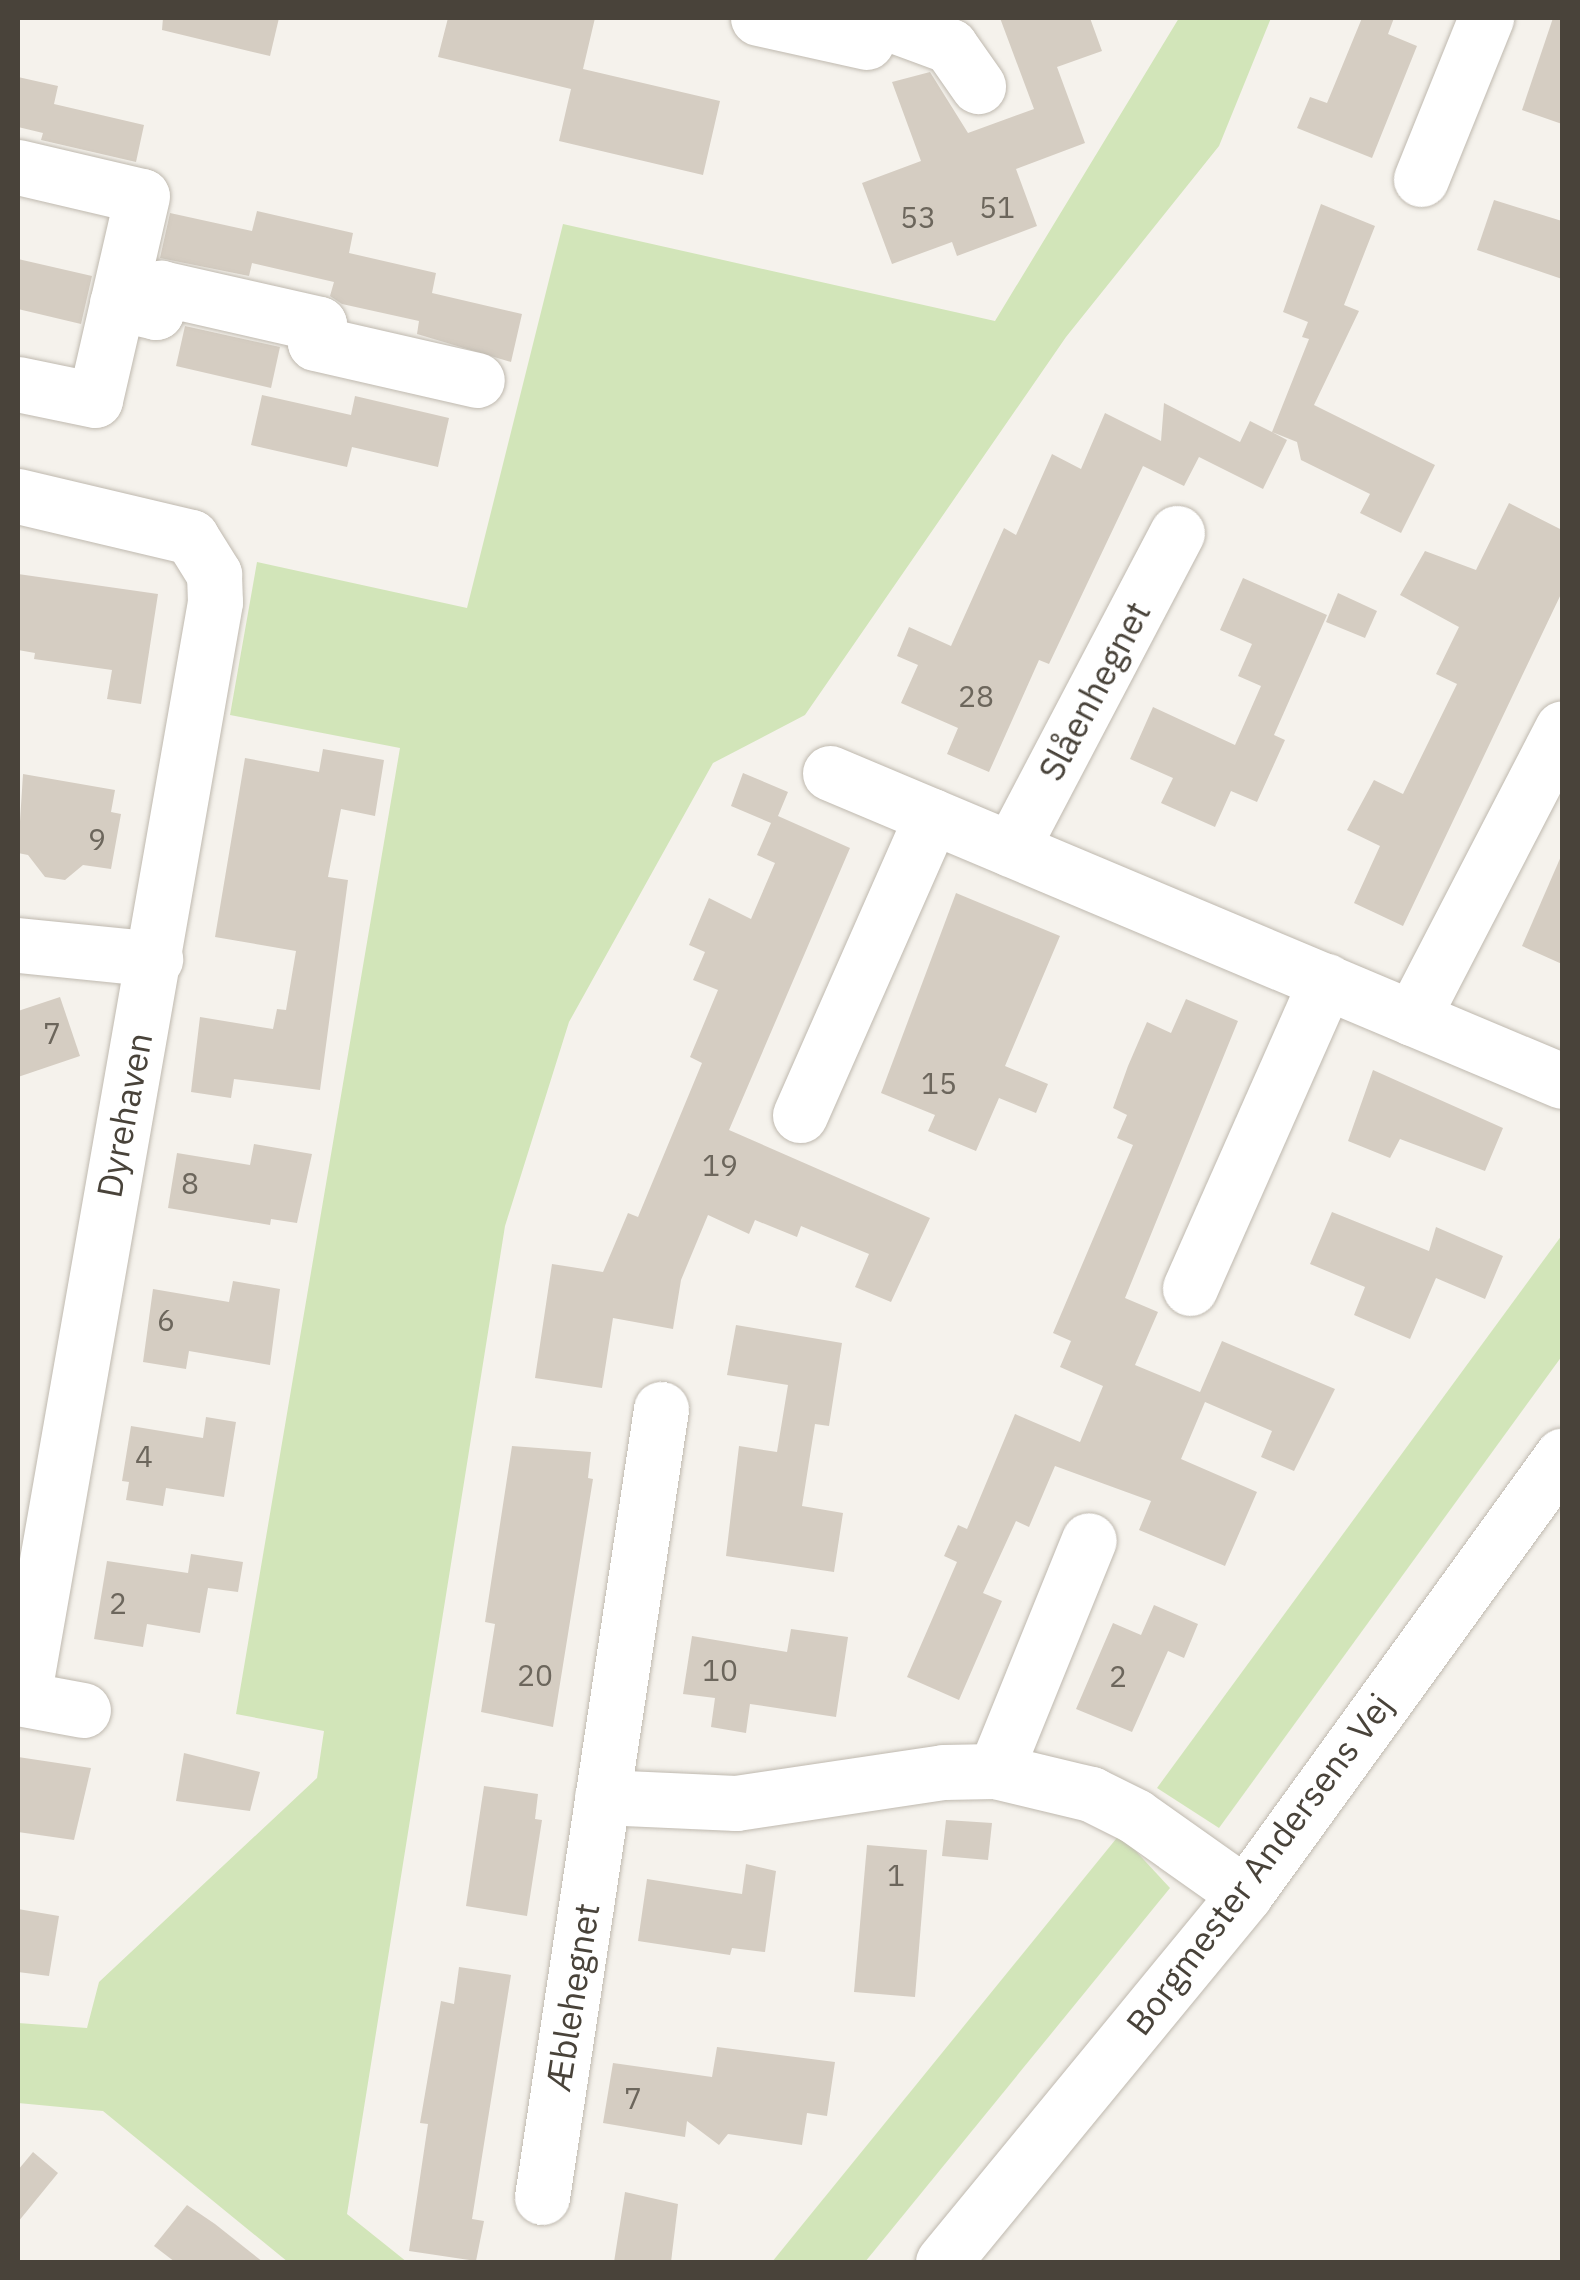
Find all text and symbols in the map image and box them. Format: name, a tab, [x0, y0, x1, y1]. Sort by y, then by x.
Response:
house number: 51	[979, 189, 1015, 225]
house number: 53	[900, 199, 936, 235]
street label: Slåenhegnet	[1029, 594, 1159, 788]
house number: 28	[958, 678, 994, 714]
house number: 9	[88, 821, 106, 857]
house number: 7	[43, 1015, 61, 1051]
street label: Dyrehaven	[87, 1029, 161, 1201]
house number: 15	[921, 1065, 957, 1101]
house number: 19	[702, 1147, 738, 1183]
house number: 8	[181, 1165, 199, 1201]
house number: 6	[157, 1302, 175, 1338]
house number: 4	[135, 1438, 153, 1474]
house number: 2	[109, 1585, 127, 1621]
house number: 10	[702, 1652, 738, 1688]
house number: 20	[517, 1657, 553, 1693]
house number: 2	[1109, 1658, 1127, 1694]
street label: Borgmester Andersens Vej	[1117, 1685, 1401, 2043]
house number: 1	[887, 1857, 905, 1893]
street label: Æblehegnet	[536, 1900, 608, 2094]
house number: 7	[624, 2080, 642, 2116]

